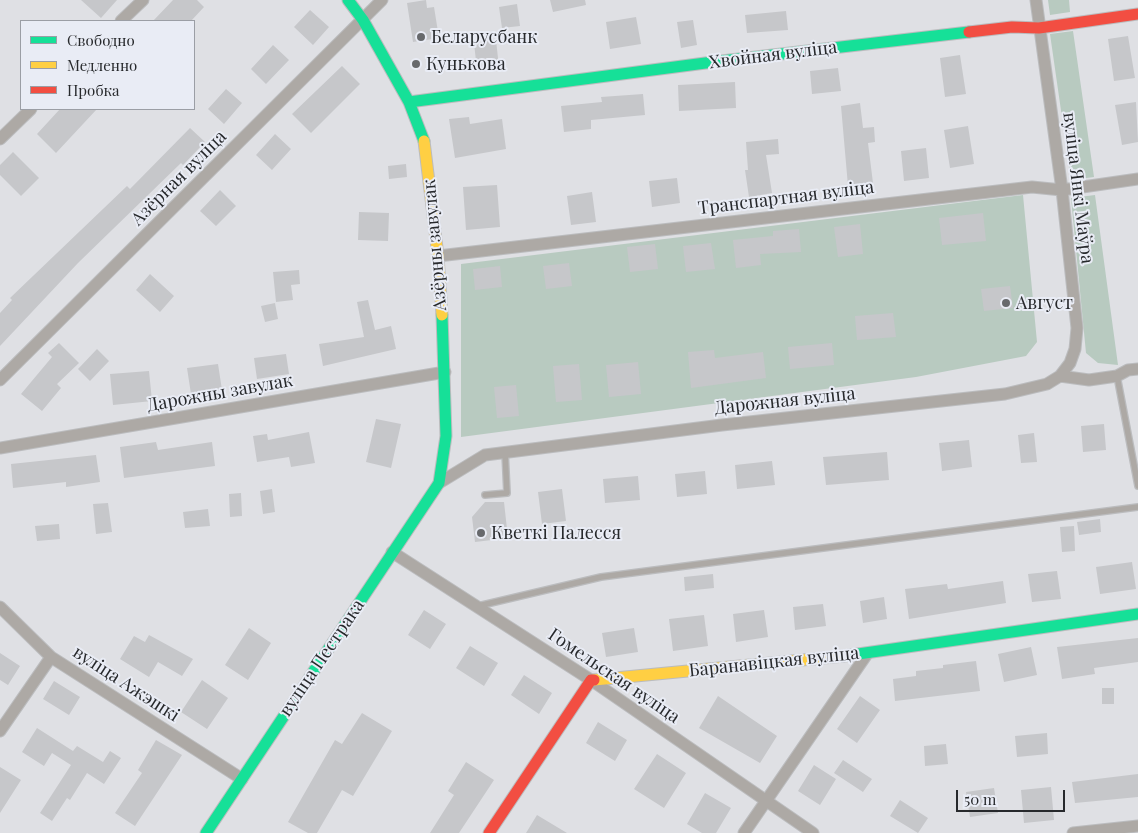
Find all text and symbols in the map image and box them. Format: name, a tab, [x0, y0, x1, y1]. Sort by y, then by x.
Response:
legend	[20, 20, 195, 110]
place label: Беларусбанк	[431, 26, 538, 48]
text: Свободно	[67, 30, 135, 50]
marker: Беларусбанк	[415, 31, 427, 43]
street label: Хвойная вуліца	[708, 36, 838, 74]
place label: Кунькова	[426, 53, 506, 75]
text: Медленно	[67, 55, 137, 75]
marker: Кунькова	[410, 58, 422, 70]
text: Пробка	[67, 80, 120, 100]
street label: вуліца Янкі Маўра	[1058, 111, 1098, 265]
street label: Азёрная вуліца	[127, 126, 231, 230]
street label: Транспартная вуліца	[697, 176, 875, 220]
street label: Азёрны завулак	[418, 178, 452, 312]
place label: Август	[1016, 292, 1073, 314]
marker: Август	[1000, 297, 1012, 309]
street label: Дарожны завулак	[145, 370, 295, 416]
street label: Дарожная вуліца	[714, 383, 856, 419]
place label: Кветкі Палесся	[491, 522, 621, 544]
marker: Кветкі Палесся	[475, 527, 487, 539]
street label: вуліца Пестрака	[275, 595, 369, 721]
street label: Гомельская вуліца	[544, 624, 684, 728]
street label: вуліца Ажэшкі	[69, 641, 183, 727]
street label: Баранавіцкая вуліца	[688, 642, 860, 682]
scale bar	[958, 780, 1067, 812]
text: 50 m	[964, 789, 996, 809]

